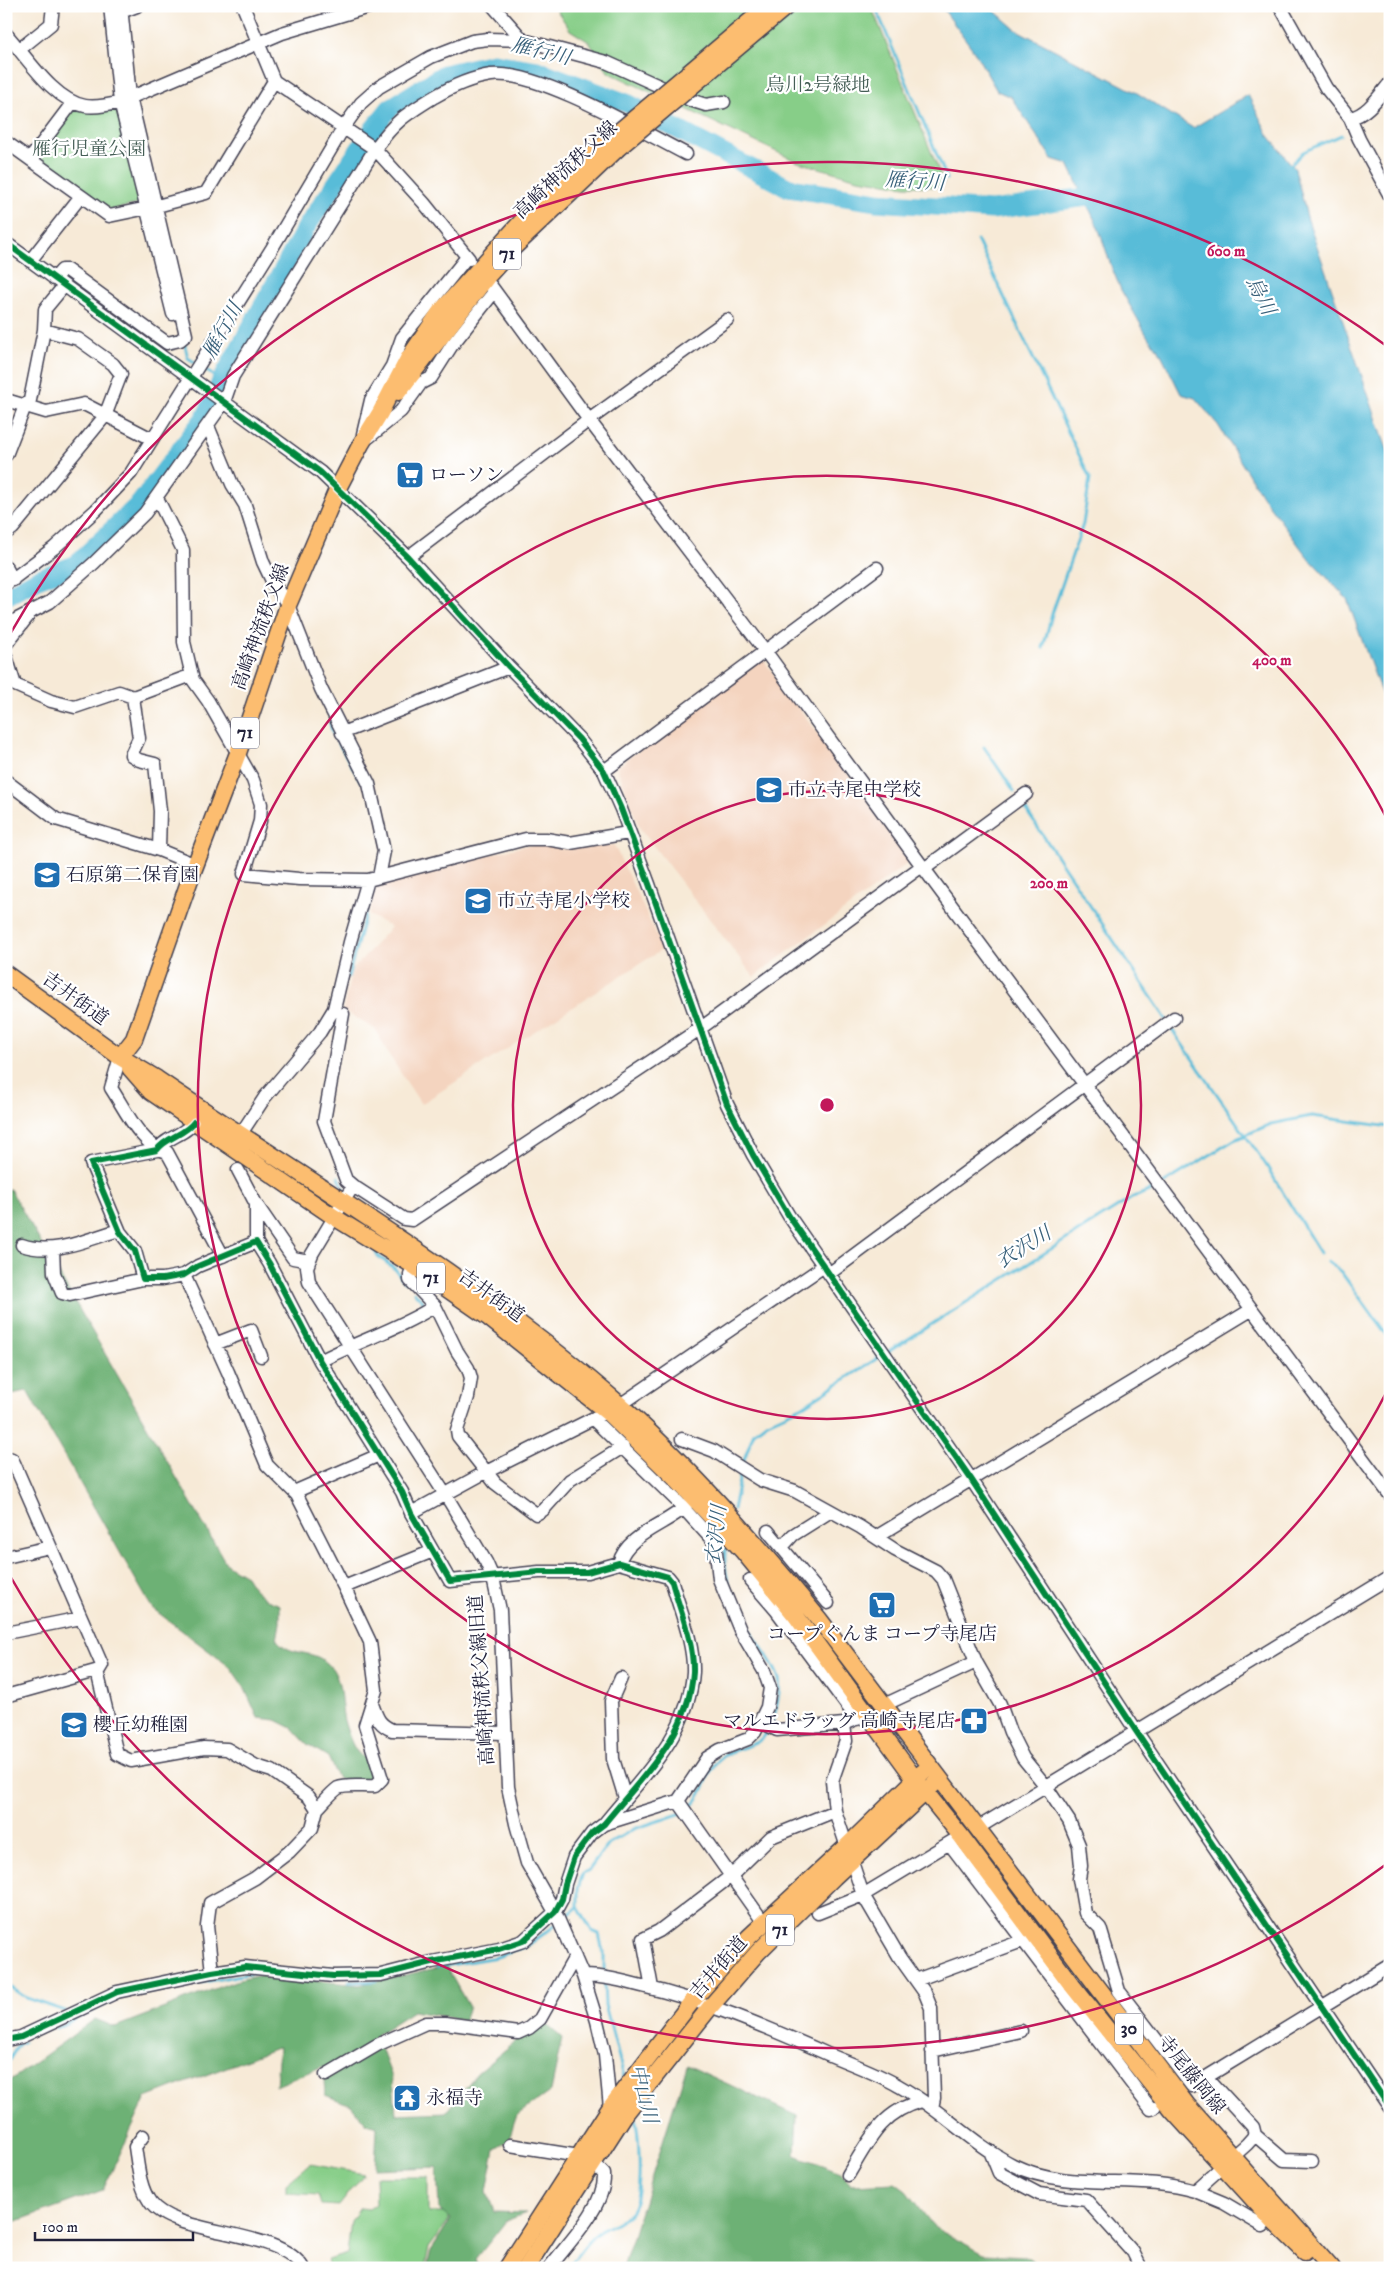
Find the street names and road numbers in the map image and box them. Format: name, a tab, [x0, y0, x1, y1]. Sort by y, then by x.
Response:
street label: 高崎神流秩父線	[510, 116, 622, 224]
road number: 71	[493, 238, 521, 270]
street label: 高崎神流秩父線	[227, 561, 295, 693]
road number: 71	[231, 718, 259, 748]
street label: 吉井街道	[37, 967, 113, 1031]
road number: 71	[417, 1262, 445, 1294]
street label: 吉井街道	[453, 1264, 529, 1328]
street label: 高崎神流秩父線旧道	[465, 1594, 499, 1766]
road number: 71	[766, 1914, 794, 1946]
street label: 吉井街道	[685, 1932, 753, 2004]
road number: 30	[1115, 2014, 1143, 2045]
street label: 寺尾藤岡線	[1152, 2031, 1230, 2119]

